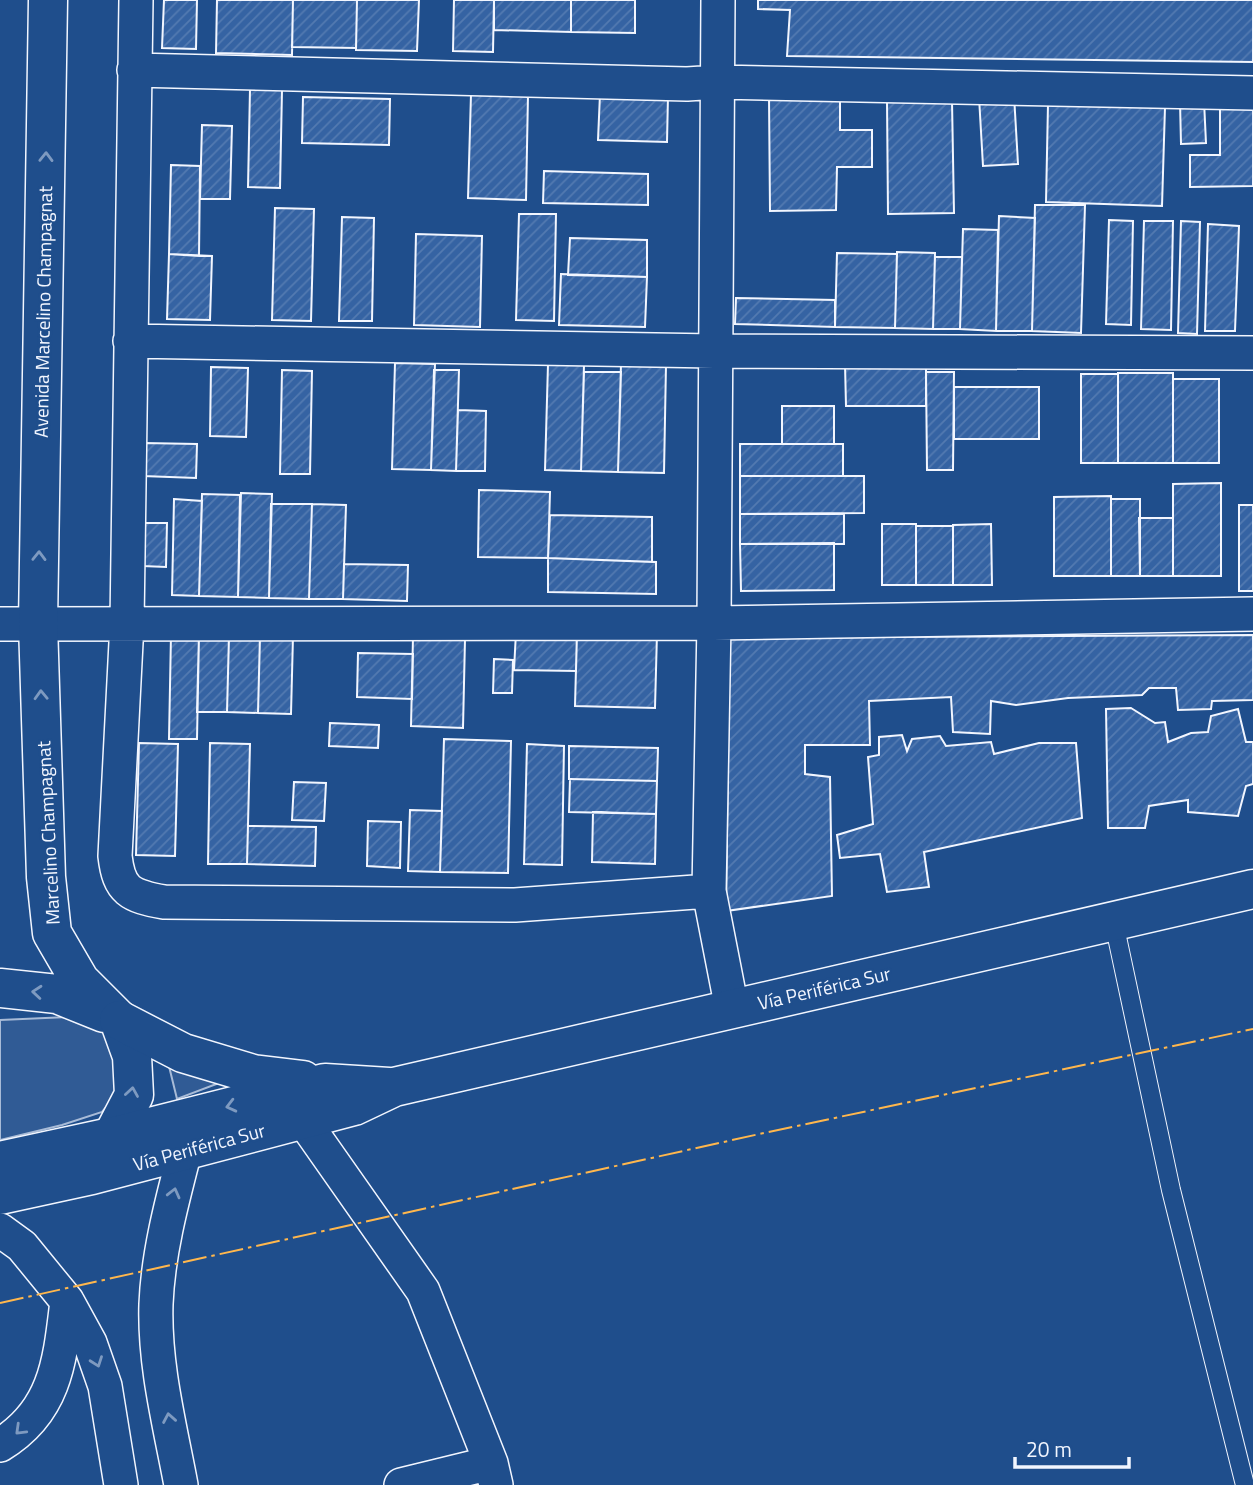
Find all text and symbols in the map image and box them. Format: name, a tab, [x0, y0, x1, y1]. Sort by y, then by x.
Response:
one-way arrow	[38, 151, 54, 162]
street label: Avenida Marcelino Champagnat	[26, 185, 59, 438]
one-way arrow	[32, 550, 47, 561]
one-way arrow	[34, 690, 49, 701]
street label: Marcelino Champagnat	[28, 740, 67, 926]
street label: Vía Periférica Sur	[754, 958, 894, 1017]
one-way arrow	[32, 985, 43, 1000]
one-way arrow	[124, 1086, 139, 1098]
one-way arrow	[225, 1098, 237, 1112]
street label: Vía Periférica Sur	[130, 1115, 269, 1178]
one-way arrow	[166, 1187, 181, 1199]
one-way arrow	[88, 1356, 102, 1368]
one-way arrow	[162, 1412, 177, 1424]
one-way arrow	[15, 1421, 28, 1434]
scale bar	[1015, 1426, 1129, 1470]
text: 20 m	[1026, 1433, 1072, 1465]

